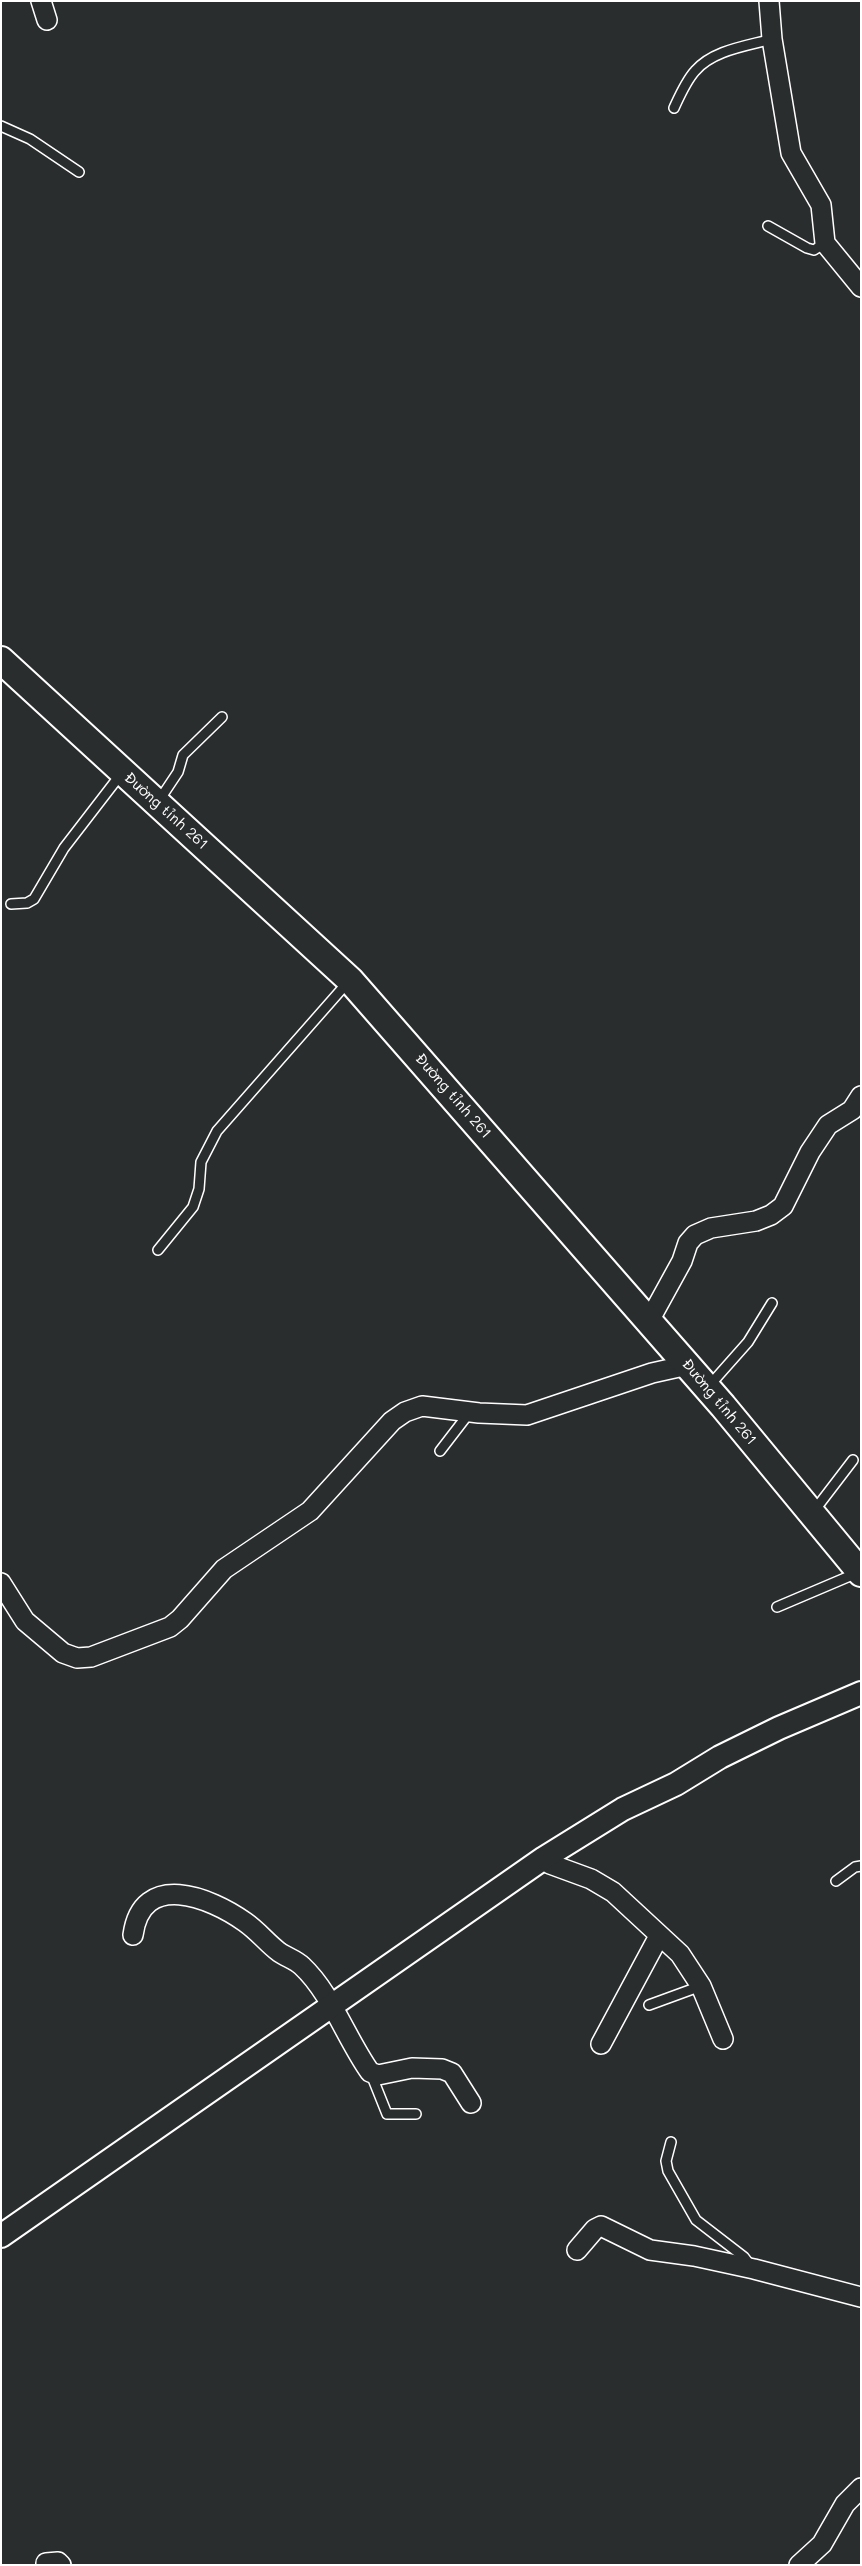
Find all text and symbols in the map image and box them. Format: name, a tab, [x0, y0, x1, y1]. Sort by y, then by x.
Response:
street label: Đường tỉnh 261	[120, 769, 212, 853]
street label: Đường tỉnh 261	[411, 1050, 495, 1142]
street label: Đường tỉnh 261	[678, 1355, 760, 1449]

